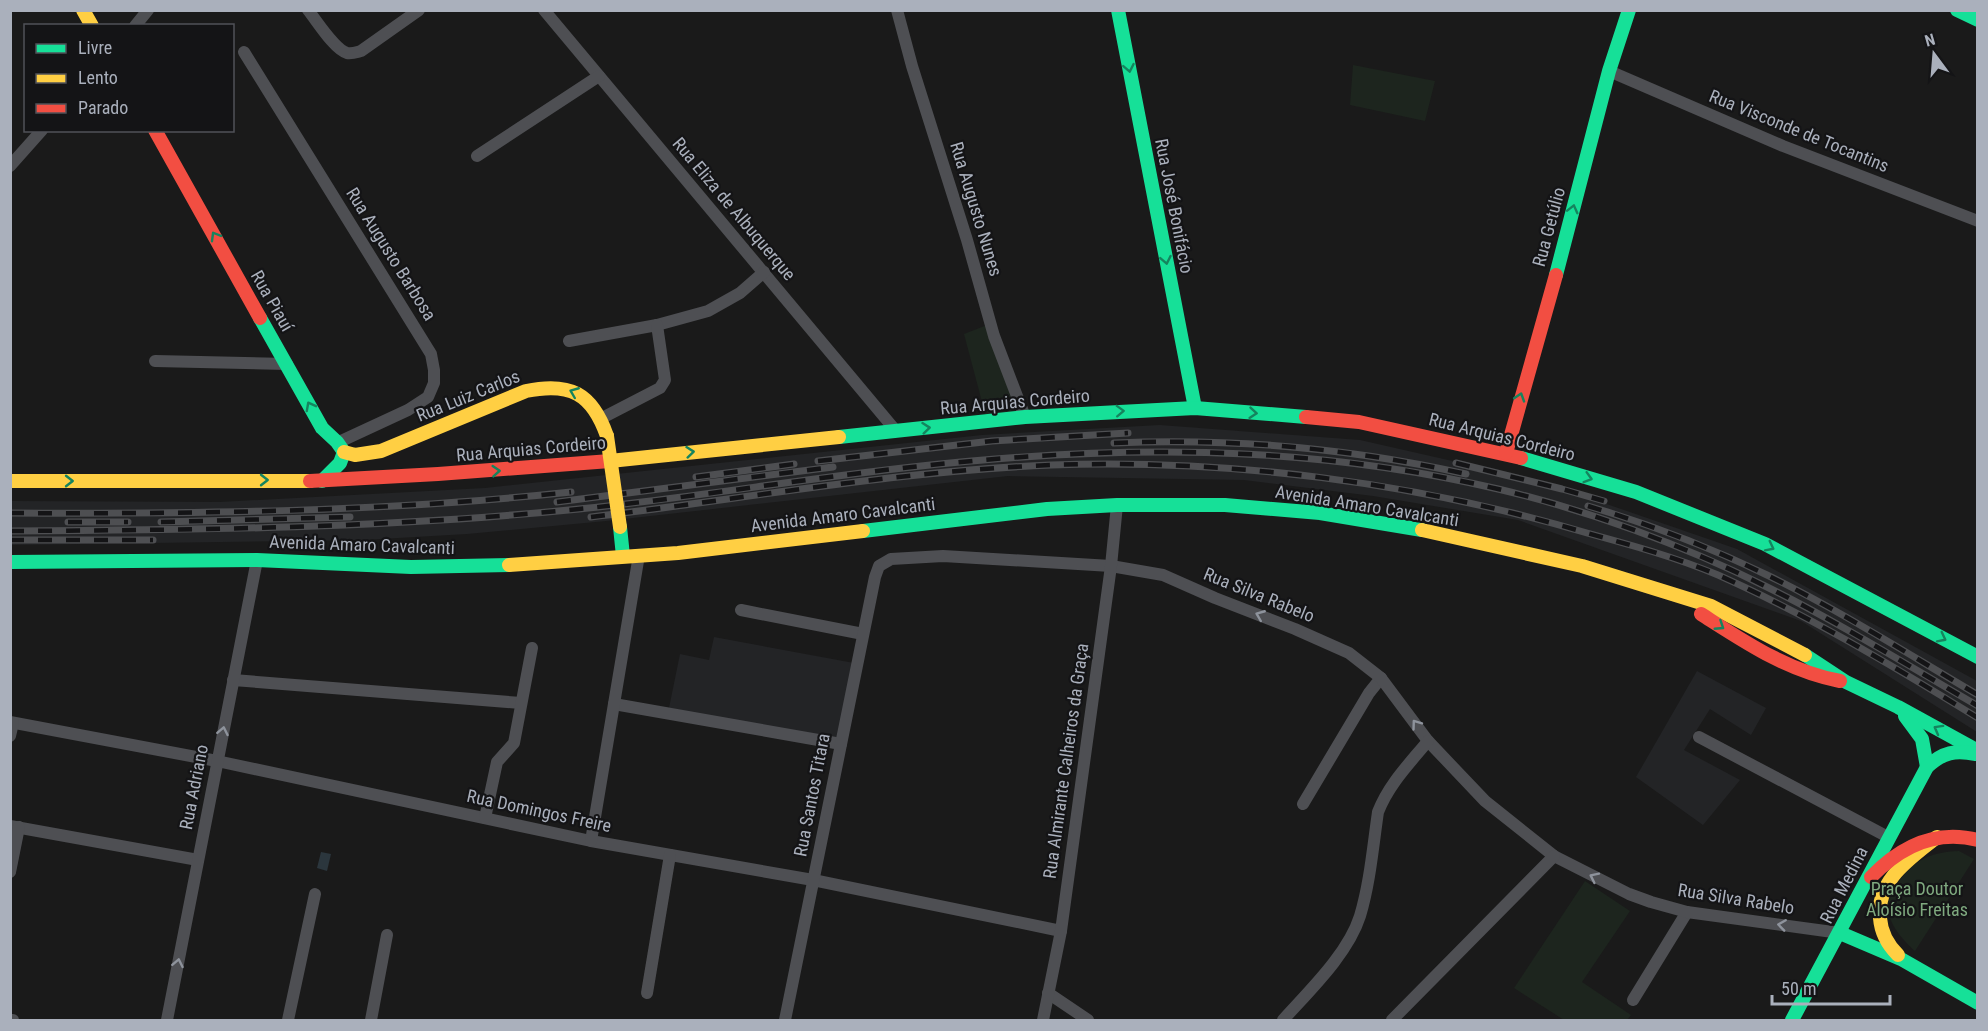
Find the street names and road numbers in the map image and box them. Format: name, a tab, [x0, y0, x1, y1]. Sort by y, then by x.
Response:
street label: Rua Visconde de Tocantins	[1706, 85, 1892, 176]
street label: Rua Eliza de Albuquerque	[668, 133, 800, 284]
street label: Rua José Bonifácio	[1151, 137, 1198, 275]
street label: Rua Augusto Nunes	[946, 139, 1007, 279]
street label: Rua Augusto Barbosa	[342, 183, 441, 324]
street label: Rua Getúlio	[1528, 185, 1569, 269]
street label: Rua Piauí	[247, 267, 299, 336]
street label: Rua Luiz Carlos	[413, 365, 523, 426]
street label: Rua Arquias Cordeiro	[939, 385, 1091, 418]
street label: Rua Arquias Cordeiro	[1427, 408, 1577, 465]
street label: Rua Arquias Cordeiro	[455, 432, 607, 465]
street label: Avenida Amaro Cavalcanti	[1274, 481, 1460, 530]
street label: Avenida Amaro Cavalcanti	[750, 493, 936, 536]
street label: Avenida Amaro Cavalcanti	[269, 531, 455, 558]
street label: Rua Silva Rabelo	[1201, 563, 1318, 626]
street label: Rua Almirante Calheiros da Graça	[1039, 642, 1092, 880]
street label: Rua Santos Titara	[789, 732, 834, 858]
street label: Rua Adriano	[175, 743, 212, 831]
street label: Rua Domingos Freire	[465, 785, 613, 836]
street label: Rua Medina	[1815, 843, 1872, 927]
street label: Rua Silva Rabelo	[1676, 879, 1796, 918]

